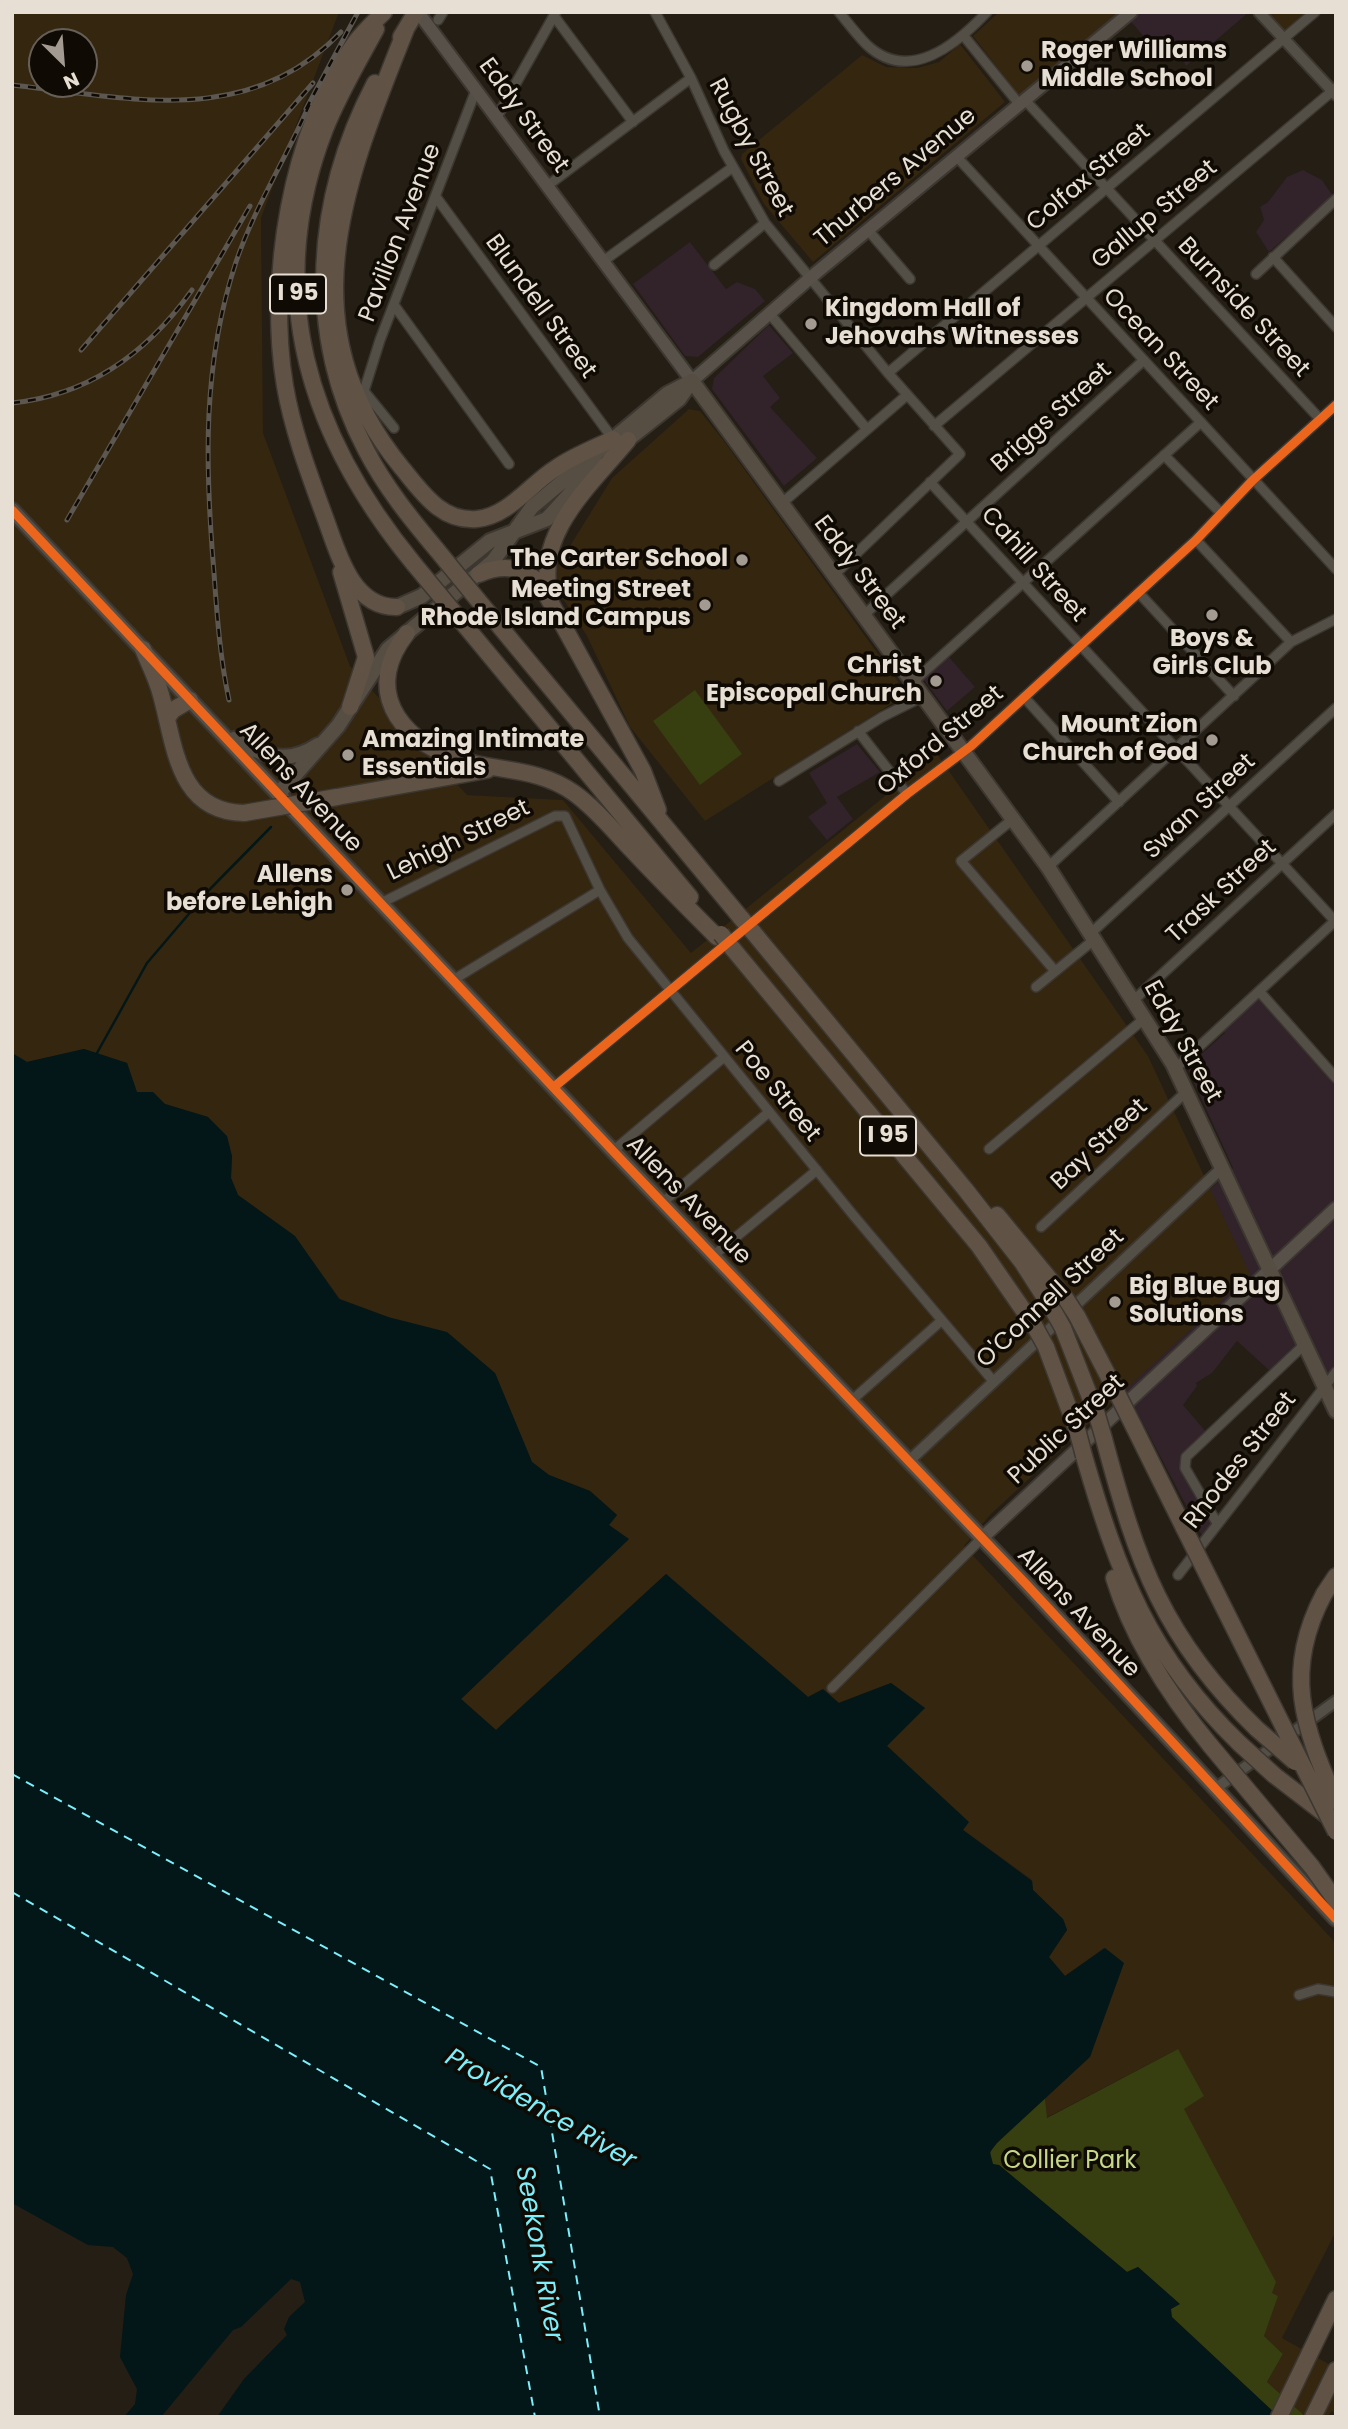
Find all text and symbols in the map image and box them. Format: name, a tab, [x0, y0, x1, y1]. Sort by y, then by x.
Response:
north arrow	[28, 28, 98, 98]
place label: Roger Williams Middle School	[1041, 38, 1227, 94]
street label: Eddy Street	[472, 53, 574, 179]
marker: Roger Williams Middle School	[1019, 58, 1035, 74]
text: N	[59, 65, 83, 96]
street label: Rugby Street	[701, 74, 799, 222]
street label: Thurbers Avenue	[809, 102, 983, 254]
street label: Colfax Street	[1021, 118, 1157, 238]
street label: Pavilion Avenue	[354, 140, 448, 326]
street label: Gallup Street	[1086, 154, 1224, 276]
street label: Blundell Street	[478, 229, 602, 385]
street label: Burnside Street	[1171, 232, 1315, 384]
road number: I 95	[270, 274, 326, 314]
street label: Ocean Street	[1096, 283, 1224, 417]
place label: Kingdom Hall of Jehovahs Witnesses	[825, 296, 1079, 352]
marker: Kingdom Hall of Jehovahs Witnesses	[803, 316, 819, 332]
street label: Briggs Street	[986, 357, 1118, 479]
street label: Cahill Street	[974, 502, 1092, 628]
street label: Eddy Street	[807, 510, 911, 636]
place label: The Carter School	[510, 546, 728, 574]
marker: The Carter School	[734, 552, 750, 568]
place label: Meeting Street Rhode Island Campus	[420, 577, 691, 633]
marker: Meeting Street Rhode Island Campus	[697, 597, 713, 613]
marker: Boys & Girls Club	[1204, 607, 1220, 623]
place label: Boys & Girls Club	[1152, 626, 1272, 682]
place label: Christ Episcopal Church	[706, 653, 922, 709]
marker: Christ Episcopal Church	[928, 673, 944, 689]
street label: Oxford Street	[872, 680, 1010, 802]
place label: Mount Zion Church of God	[1022, 712, 1198, 768]
street label: Allens Avenue	[232, 717, 368, 859]
place label: Amazing Intimate Essentials	[362, 727, 584, 783]
marker: Mount Zion Church of God	[1204, 732, 1220, 748]
marker: Amazing Intimate Essentials	[340, 747, 356, 763]
street label: Swan Street	[1138, 748, 1262, 866]
street label: Lehigh Street	[383, 794, 535, 888]
street label: Trask Street	[1161, 834, 1283, 950]
place label: Allens before Lehigh	[166, 862, 333, 918]
marker: Allens before Lehigh	[339, 882, 355, 898]
street label: Eddy Street	[1137, 976, 1227, 1108]
street label: Poe Street	[728, 1036, 826, 1148]
street label: Bay Street	[1046, 1093, 1154, 1197]
road number: I 95	[860, 1116, 916, 1156]
street label: Allens Avenue	[620, 1131, 756, 1271]
street label: O'Connell Street	[971, 1223, 1131, 1375]
place label: Big Blue Bug Solutions	[1129, 1274, 1281, 1330]
marker: Big Blue Bug Solutions	[1107, 1294, 1123, 1310]
street label: Public Street	[1003, 1369, 1131, 1491]
street label: Rhodes Street	[1179, 1387, 1303, 1535]
street label: Allens Avenue	[1010, 1542, 1146, 1684]
water label: Providence River	[439, 2043, 641, 2177]
park label: Collier Park	[1003, 2148, 1137, 2176]
water label: Seekonk River	[507, 2164, 569, 2344]

